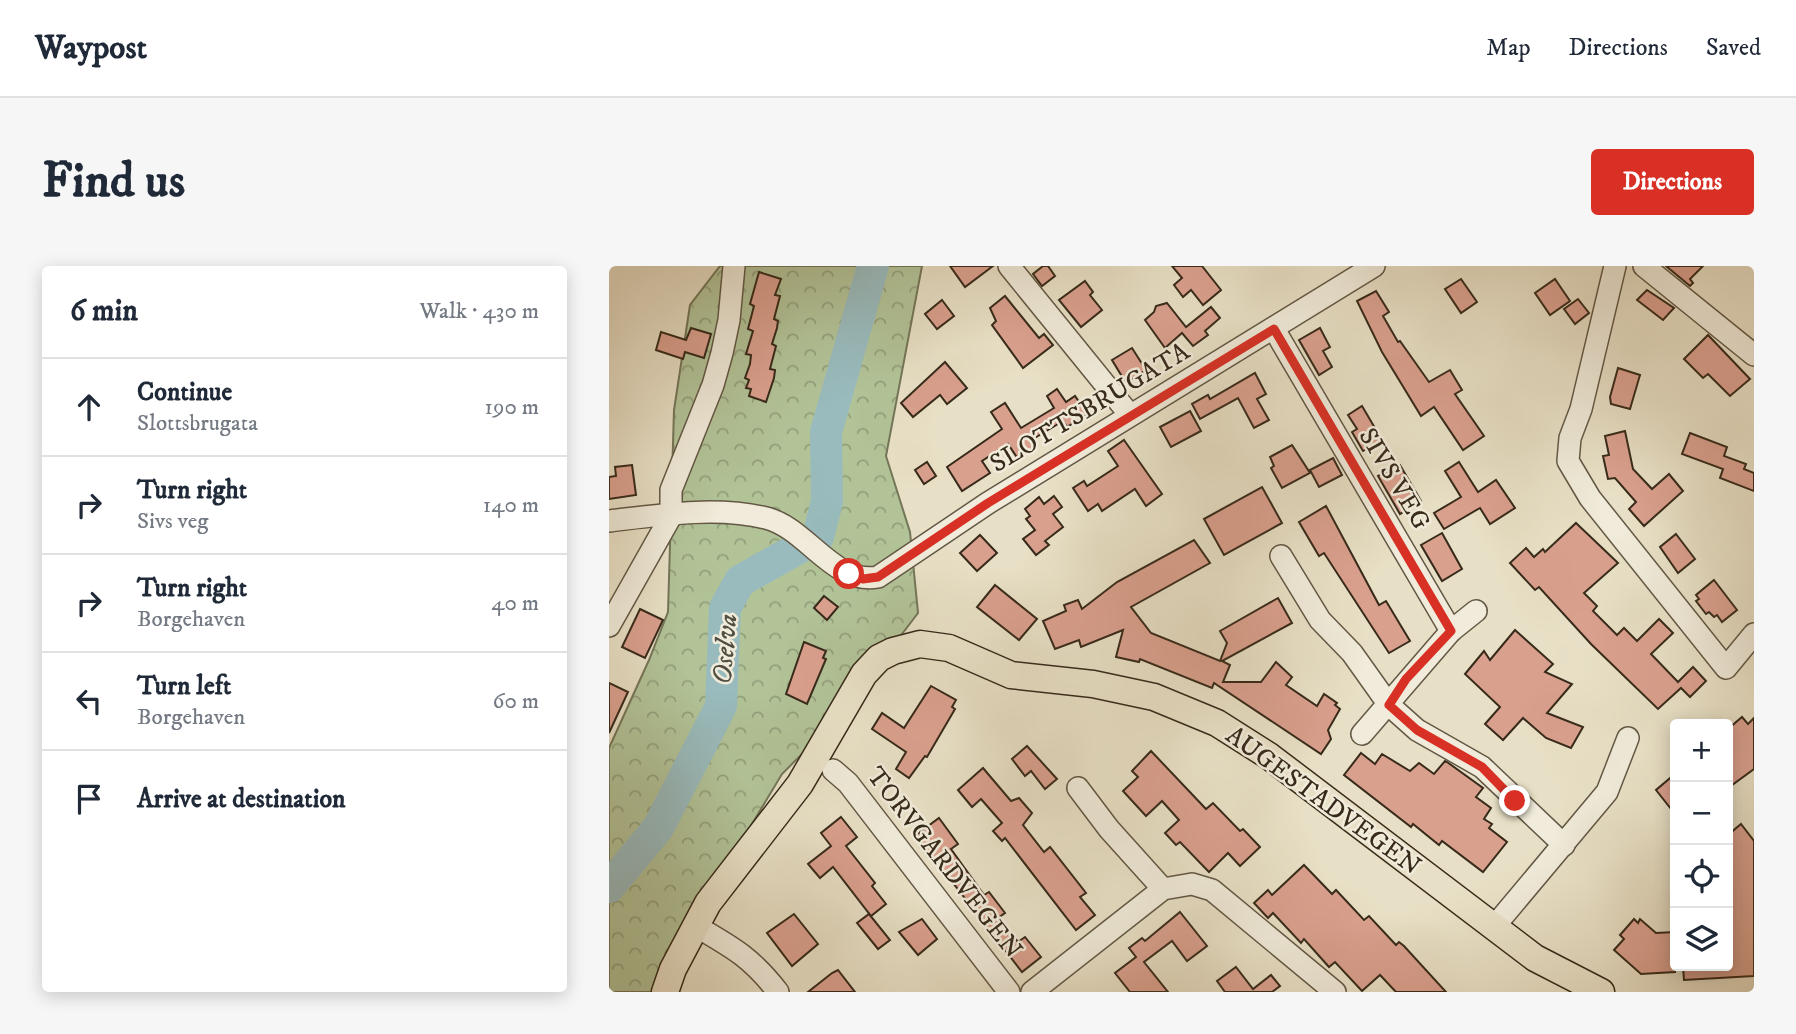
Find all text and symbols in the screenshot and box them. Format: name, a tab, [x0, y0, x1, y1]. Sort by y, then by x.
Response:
text: Waypost	[35, 28, 147, 69]
text: Map	[1486, 33, 1531, 63]
text: Directions	[1569, 33, 1668, 63]
text: Saved	[1706, 33, 1761, 63]
button: Directions	[1591, 149, 1754, 215]
text: Find us	[42, 151, 185, 213]
text: 6 min	[70, 293, 138, 330]
text: Walk · 430 m	[419, 297, 539, 326]
street label: SLOTTSBRUGATA	[984, 335, 1196, 481]
text: Continue	[137, 376, 232, 409]
icon: ahead	[70, 388, 108, 426]
text: 190 m	[485, 393, 539, 422]
text: Slottsbrugata	[137, 409, 258, 438]
street label: SIVS VEG	[1351, 422, 1437, 536]
text: Turn right	[137, 474, 247, 507]
icon: right	[70, 486, 108, 524]
text: 140 m	[483, 491, 539, 520]
text: Sivs veg	[137, 507, 209, 536]
route start	[833, 558, 864, 589]
text: Turn right	[137, 572, 247, 605]
icon: right	[70, 584, 108, 622]
text: 40 m	[491, 589, 539, 618]
text: Borgehaven	[137, 605, 245, 634]
water label: Oselva	[704, 612, 746, 686]
text: Turn left	[137, 670, 231, 703]
icon: left	[70, 682, 108, 720]
text: 60 m	[492, 687, 539, 716]
text: Borgehaven	[137, 703, 245, 732]
street label: AUGESTADVEGEN	[1219, 719, 1427, 883]
map controls	[1670, 719, 1733, 971]
button: +	[1670, 719, 1733, 782]
street label: TORVGARDVEGEN	[859, 760, 1029, 966]
icon: arrive	[70, 780, 108, 818]
button: −	[1670, 782, 1733, 845]
text: Arrive at destination	[137, 783, 346, 816]
route end	[1499, 785, 1530, 816]
button: locate	[1670, 845, 1733, 908]
button: layers	[1670, 908, 1733, 971]

